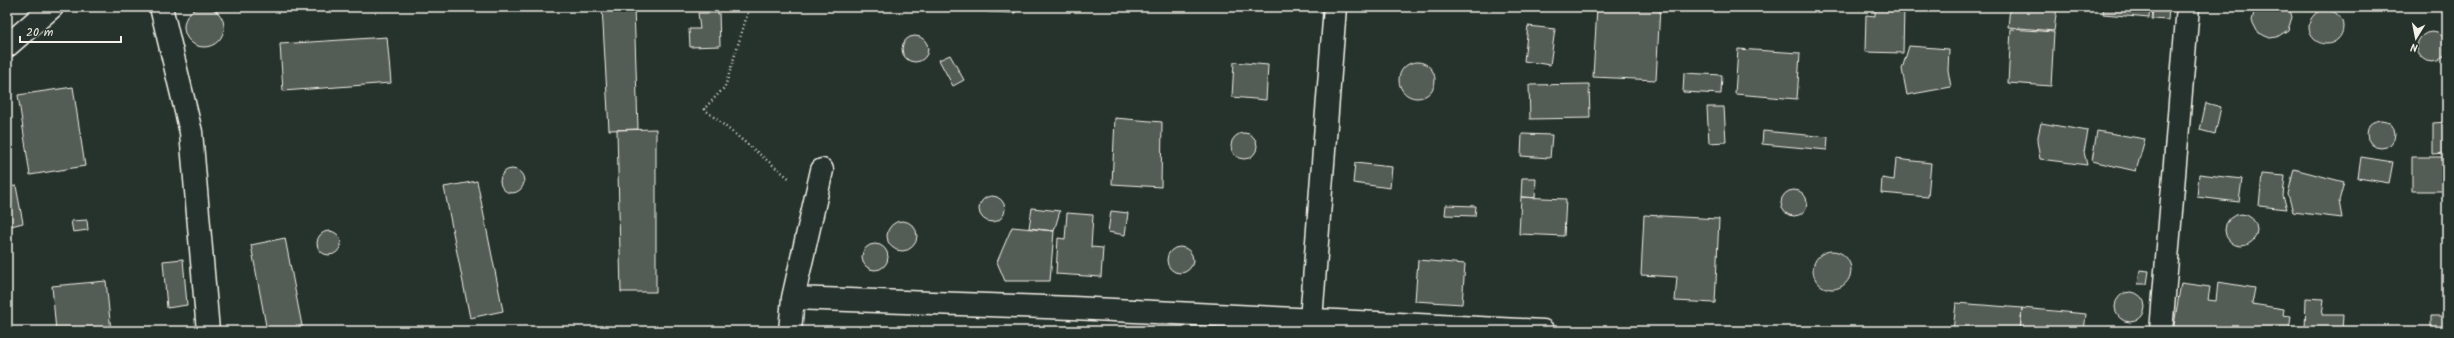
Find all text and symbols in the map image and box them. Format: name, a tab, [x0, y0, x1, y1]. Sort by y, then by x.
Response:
scale bar	[20, 18, 121, 44]
north arrow	[2396, 18, 2436, 58]
text: 20 m	[26, 23, 54, 42]
text: N	[2409, 37, 2419, 56]

